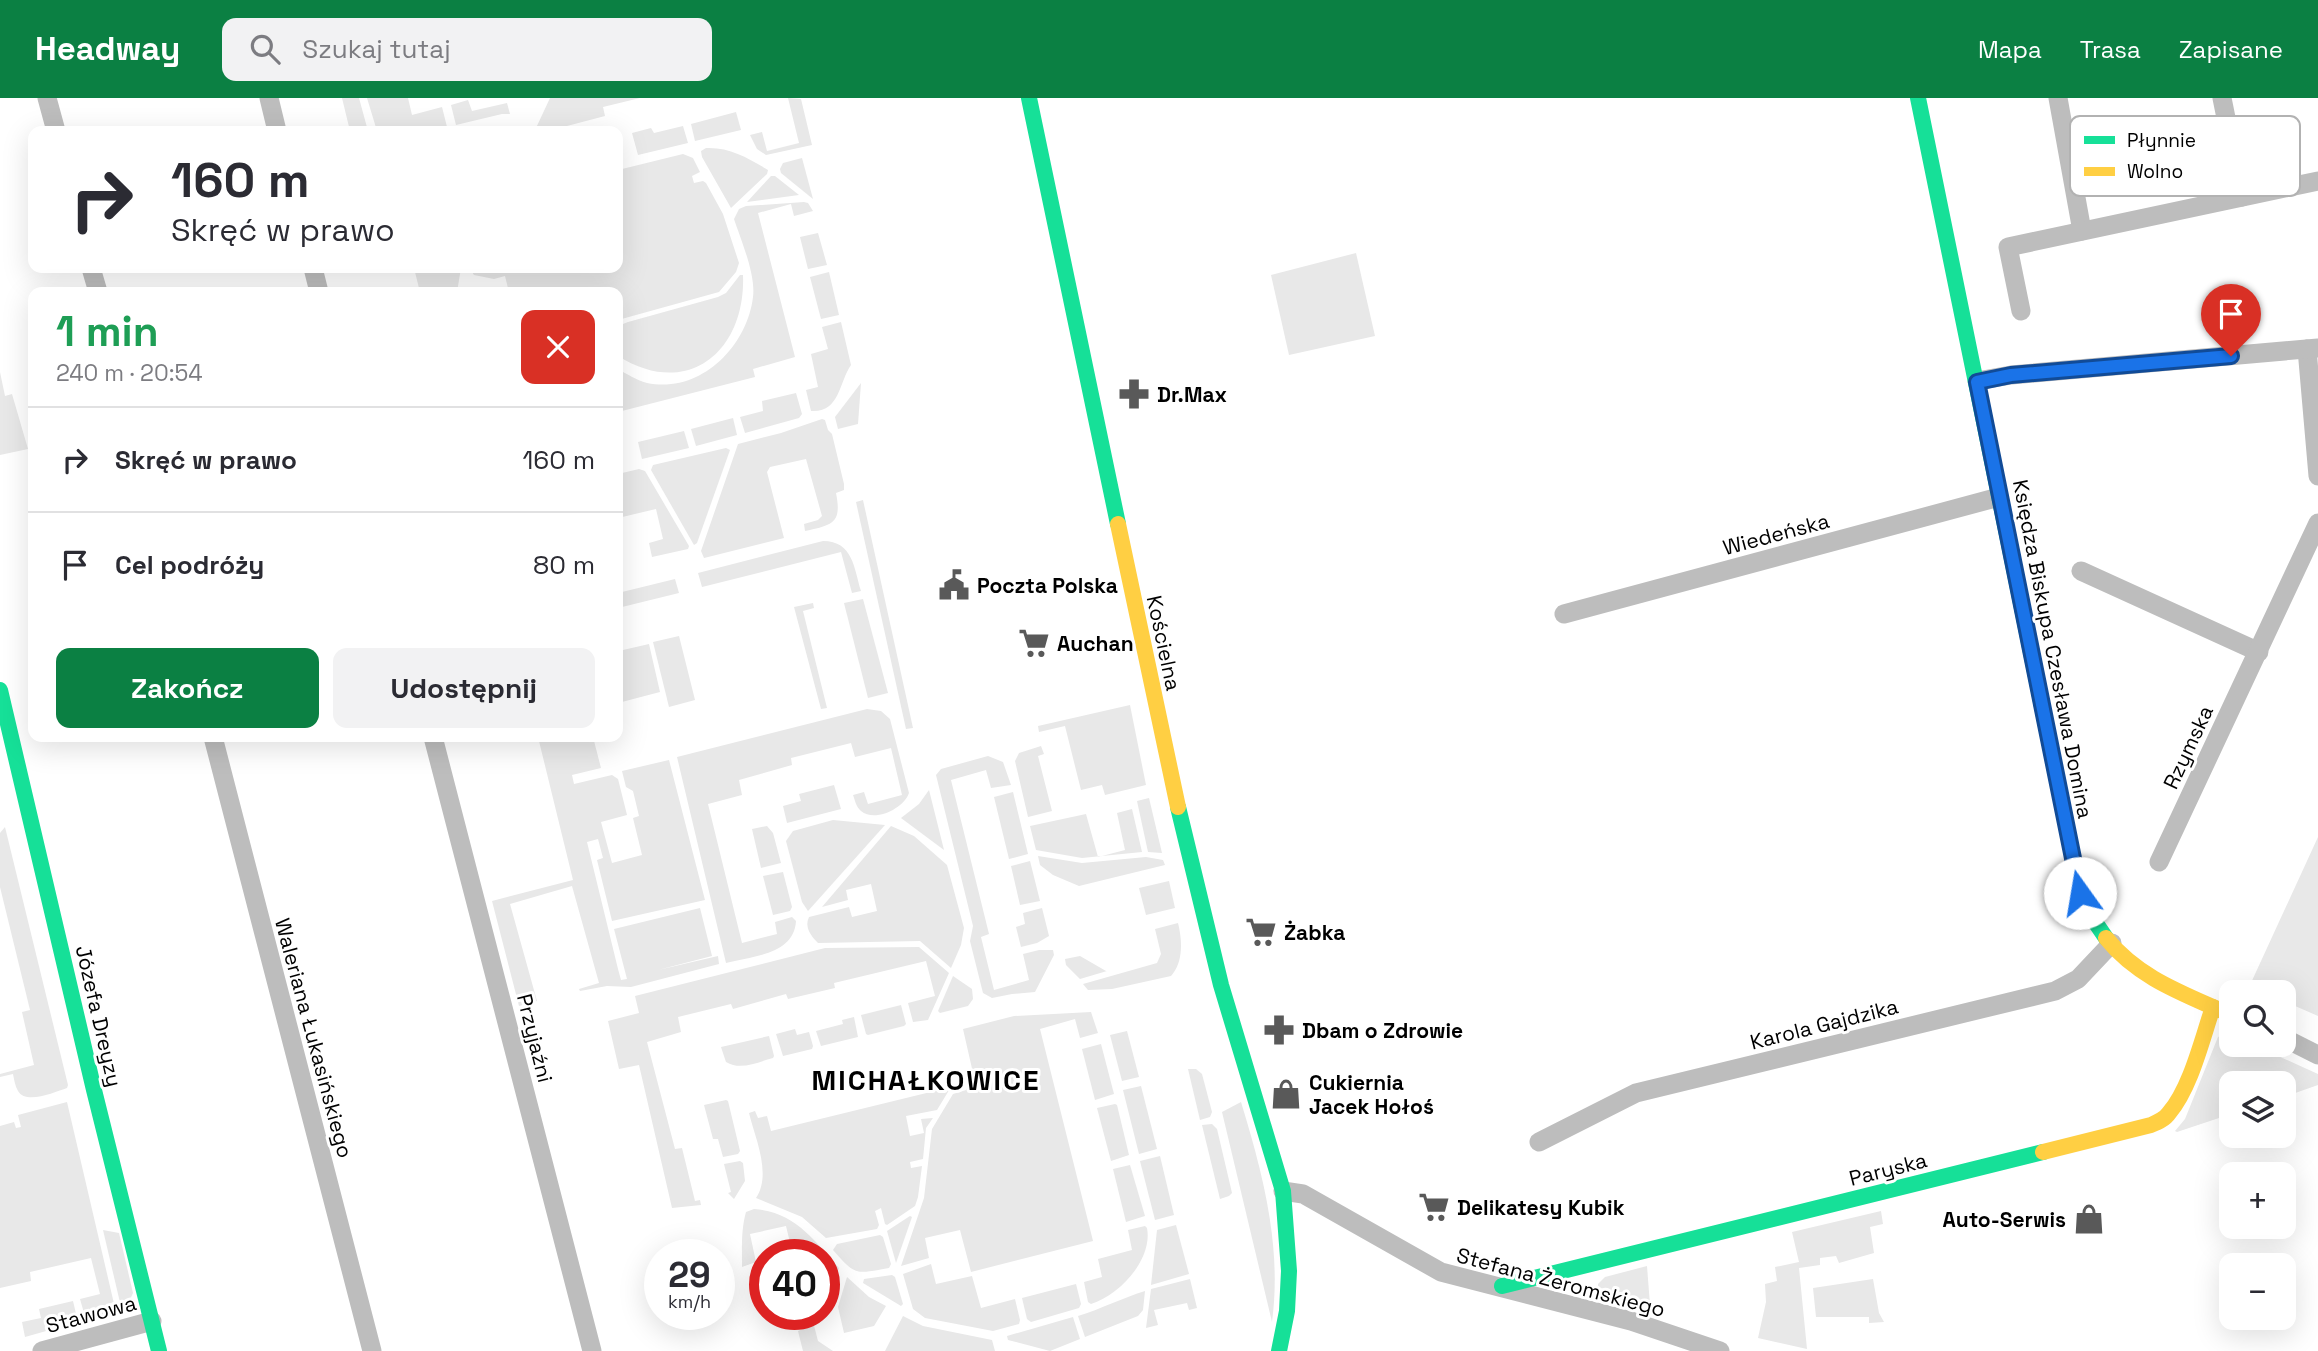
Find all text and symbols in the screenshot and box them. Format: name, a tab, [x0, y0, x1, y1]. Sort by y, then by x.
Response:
search box	[222, 18, 712, 81]
text: Headway	[35, 28, 180, 70]
icon: search	[246, 30, 284, 68]
text: Szukaj tutaj	[302, 32, 451, 66]
text: Mapa	[1978, 34, 2042, 65]
text: Trasa	[2080, 34, 2141, 65]
text: Zapisane	[2179, 34, 2283, 65]
legend	[2070, 116, 2300, 196]
text: Płynnie	[2127, 128, 2196, 153]
text: 160 m	[171, 149, 309, 211]
icon: right	[56, 154, 147, 245]
text: Wolno	[2127, 159, 2183, 184]
text: Skręć w prawo	[171, 210, 395, 250]
pin	[2201, 284, 2261, 356]
icon: arrive	[2212, 295, 2250, 333]
text: 1 min	[56, 305, 159, 358]
button: close	[521, 310, 595, 384]
text: 240 m · 20:54	[56, 358, 203, 388]
pharmacy icon: Dr.Max	[1117, 377, 1151, 411]
place label: Dr.Max	[1157, 381, 1227, 408]
icon: right	[56, 441, 94, 479]
text: Skręć w prawo	[115, 443, 297, 477]
text: 160 m	[523, 443, 595, 477]
street label: Księdza Biskupa Czesława Domina	[2007, 477, 2099, 821]
street label: Wiedeńska	[1720, 507, 1832, 561]
icon: arrive	[56, 546, 94, 584]
text: Cel podróży	[115, 548, 264, 582]
text: 80 m	[533, 548, 595, 582]
public building icon: Poczta Polska	[937, 568, 971, 602]
place label: Poczta Polska	[977, 572, 1118, 599]
street label: Kościelna	[1141, 593, 1187, 693]
supermarket icon: Auchan	[1017, 626, 1051, 660]
place label: Auchan	[1057, 630, 1134, 657]
button: Zakończ	[56, 648, 319, 728]
button: Udostępnij	[333, 648, 595, 728]
street label: Rzymska	[2157, 701, 2219, 793]
position arrow	[2043, 856, 2117, 930]
street label: Waleriana Łukasińskiego	[269, 915, 359, 1161]
supermarket icon: Żabka	[1244, 915, 1278, 949]
place label: Żabka	[1284, 919, 1345, 946]
street label: Józefa Dreyzy	[70, 943, 128, 1089]
map controls	[2219, 980, 2296, 1330]
button: search	[2219, 980, 2296, 1057]
street label: Przyjaźni	[511, 991, 559, 1085]
street label: Karola Gajdzika	[1747, 993, 1901, 1055]
pharmacy icon: Dbam o Zdrowie	[1262, 1013, 1296, 1047]
place label: Dbam o Zdrowie	[1302, 1017, 1463, 1044]
district label: MICHAŁKOWICE	[812, 1062, 1040, 1098]
place label: Cukiernia Jacek Hołoś	[1309, 1069, 1434, 1120]
button: layers	[2219, 1071, 2296, 1148]
shop icon: Cukiernia Jacek Hołoś	[1269, 1077, 1303, 1111]
street label: Paryska	[1846, 1146, 1930, 1192]
button: +	[2219, 1162, 2296, 1239]
supermarket icon: Delikatesy Kubik	[1417, 1190, 1451, 1224]
place label: Delikatesy Kubik	[1457, 1194, 1625, 1221]
shop icon: Auto-Serwis	[2072, 1202, 2106, 1236]
place label: Auto-Serwis	[1942, 1206, 2066, 1233]
speed limit sign: 40	[749, 1239, 840, 1330]
street label: Stefana Żeromskiego	[1454, 1241, 1668, 1323]
text: 29	[668, 1253, 711, 1297]
button: −	[2219, 1253, 2296, 1330]
street label: Stawowa	[43, 1289, 139, 1339]
text: km/h	[668, 1290, 711, 1313]

